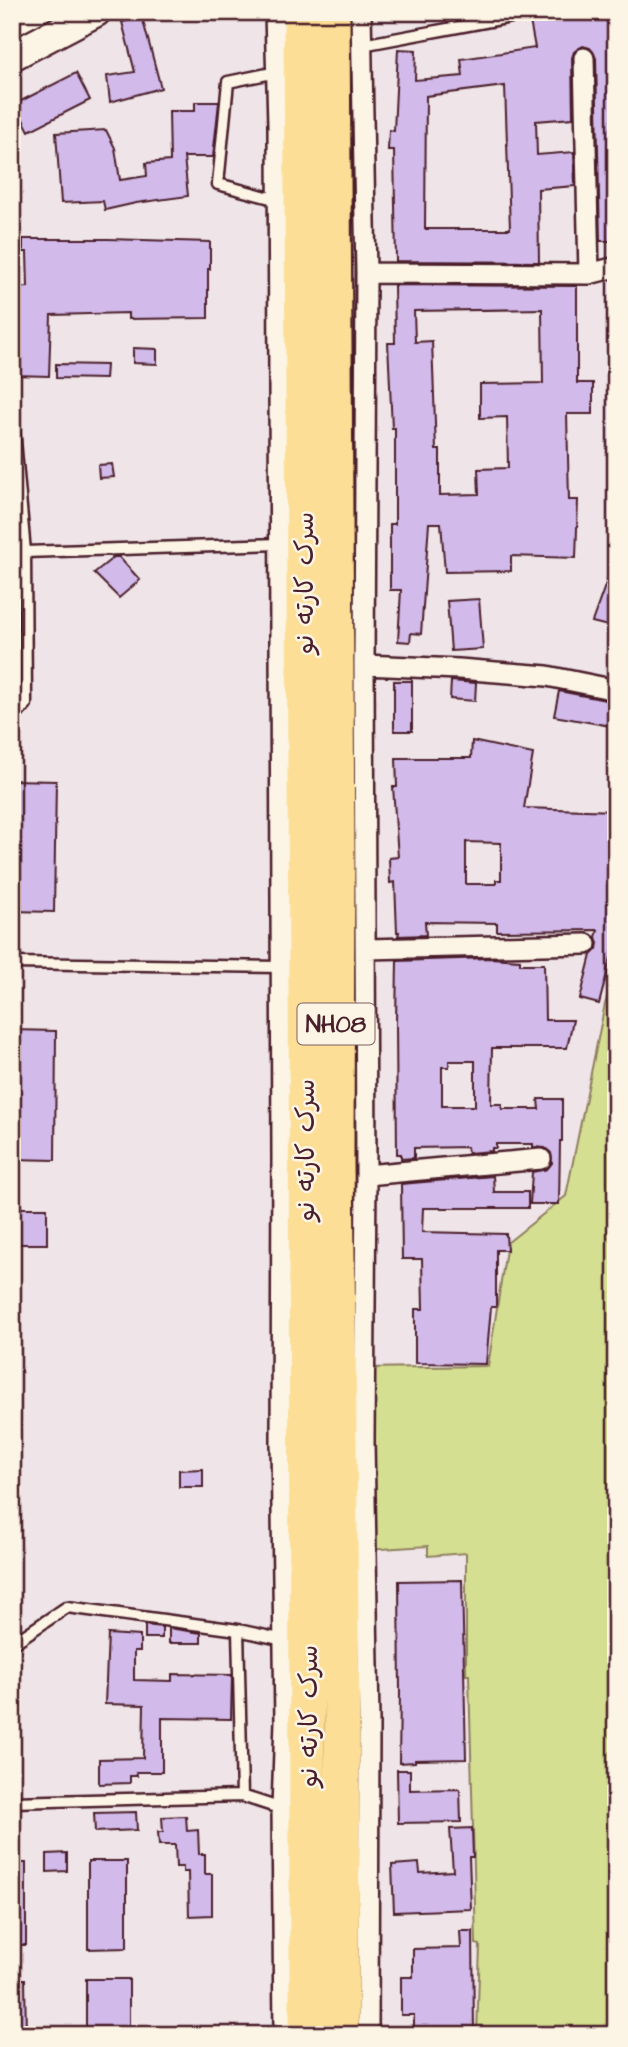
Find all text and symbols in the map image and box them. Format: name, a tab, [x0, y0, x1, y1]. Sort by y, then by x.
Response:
street label: سرک کارته نو	[287, 512, 323, 656]
road number: NH08	[298, 1004, 374, 1044]
street label: سرک کارته نو	[288, 1079, 324, 1223]
street label: سرک کارته نو	[291, 1645, 327, 1789]

